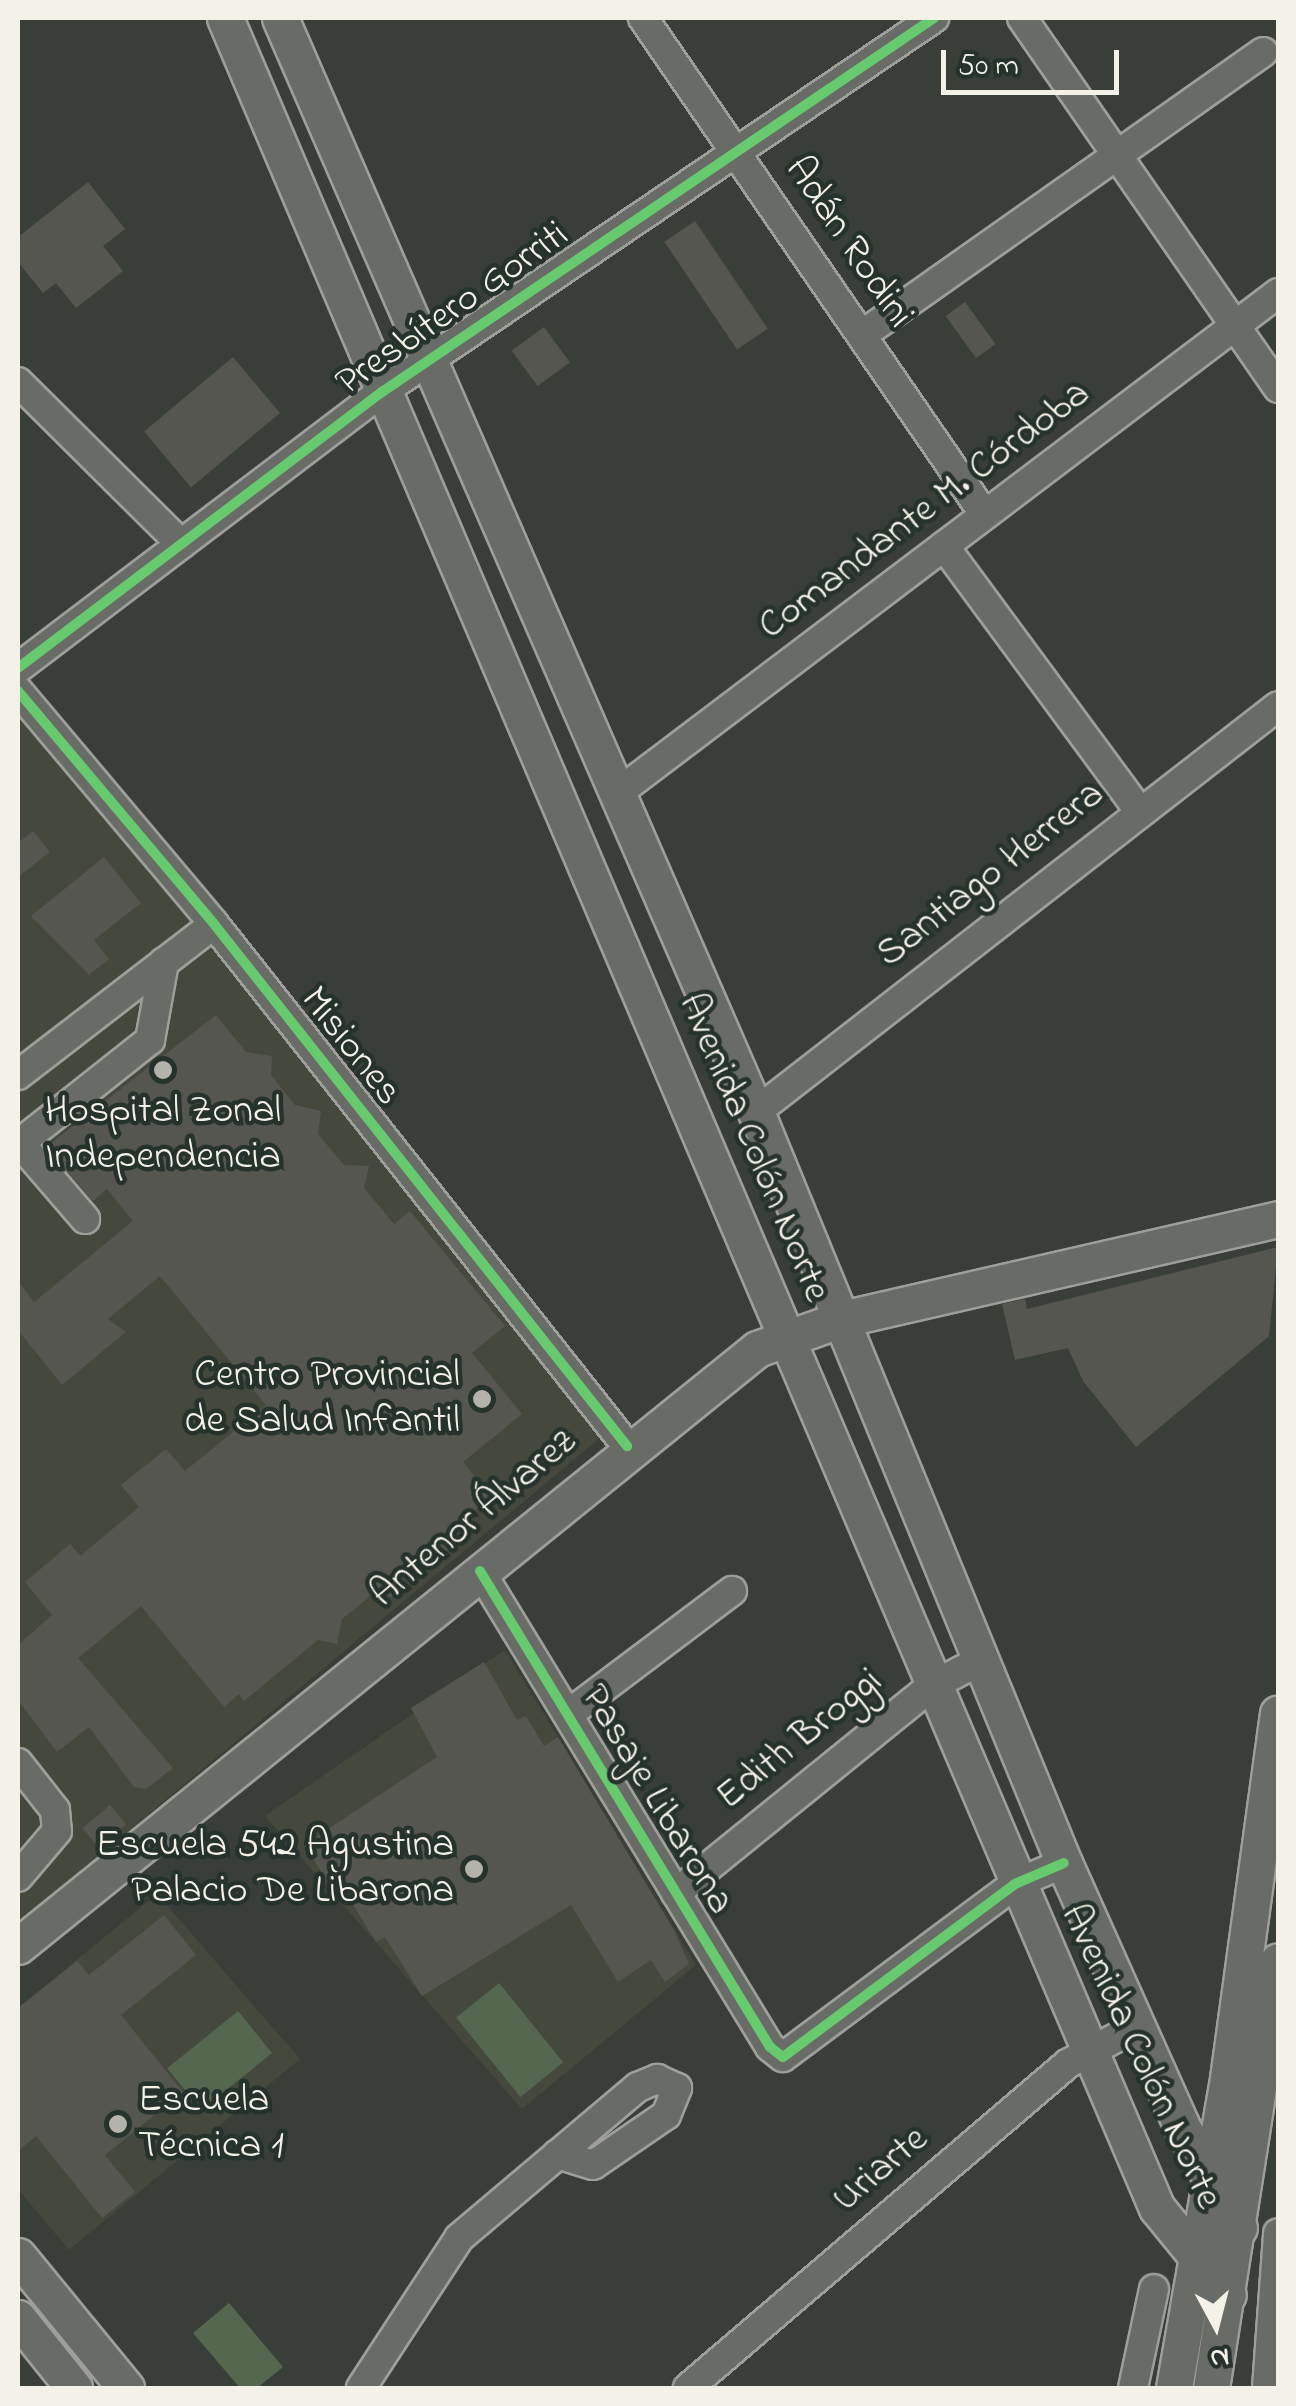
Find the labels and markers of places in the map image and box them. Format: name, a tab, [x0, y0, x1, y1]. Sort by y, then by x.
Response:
marker: Hospital Zonal Independencia	[150, 1057, 176, 1083]
place label: Hospital Zonal Independencia	[45, 1088, 281, 1182]
place label: Centro Provincial de Salud Infantil	[184, 1352, 460, 1446]
marker: Centro Provincial de Salud Infantil	[469, 1386, 495, 1412]
place label: Escuela 542 Agustina Palacio De Libarona	[96, 1822, 454, 1916]
marker: Escuela 542 Agustina Palacio De Libarona	[463, 1858, 485, 1880]
place label: Escuela Técnica 1	[138, 2077, 284, 2171]
marker: Escuela Técnica 1	[107, 2113, 129, 2135]

